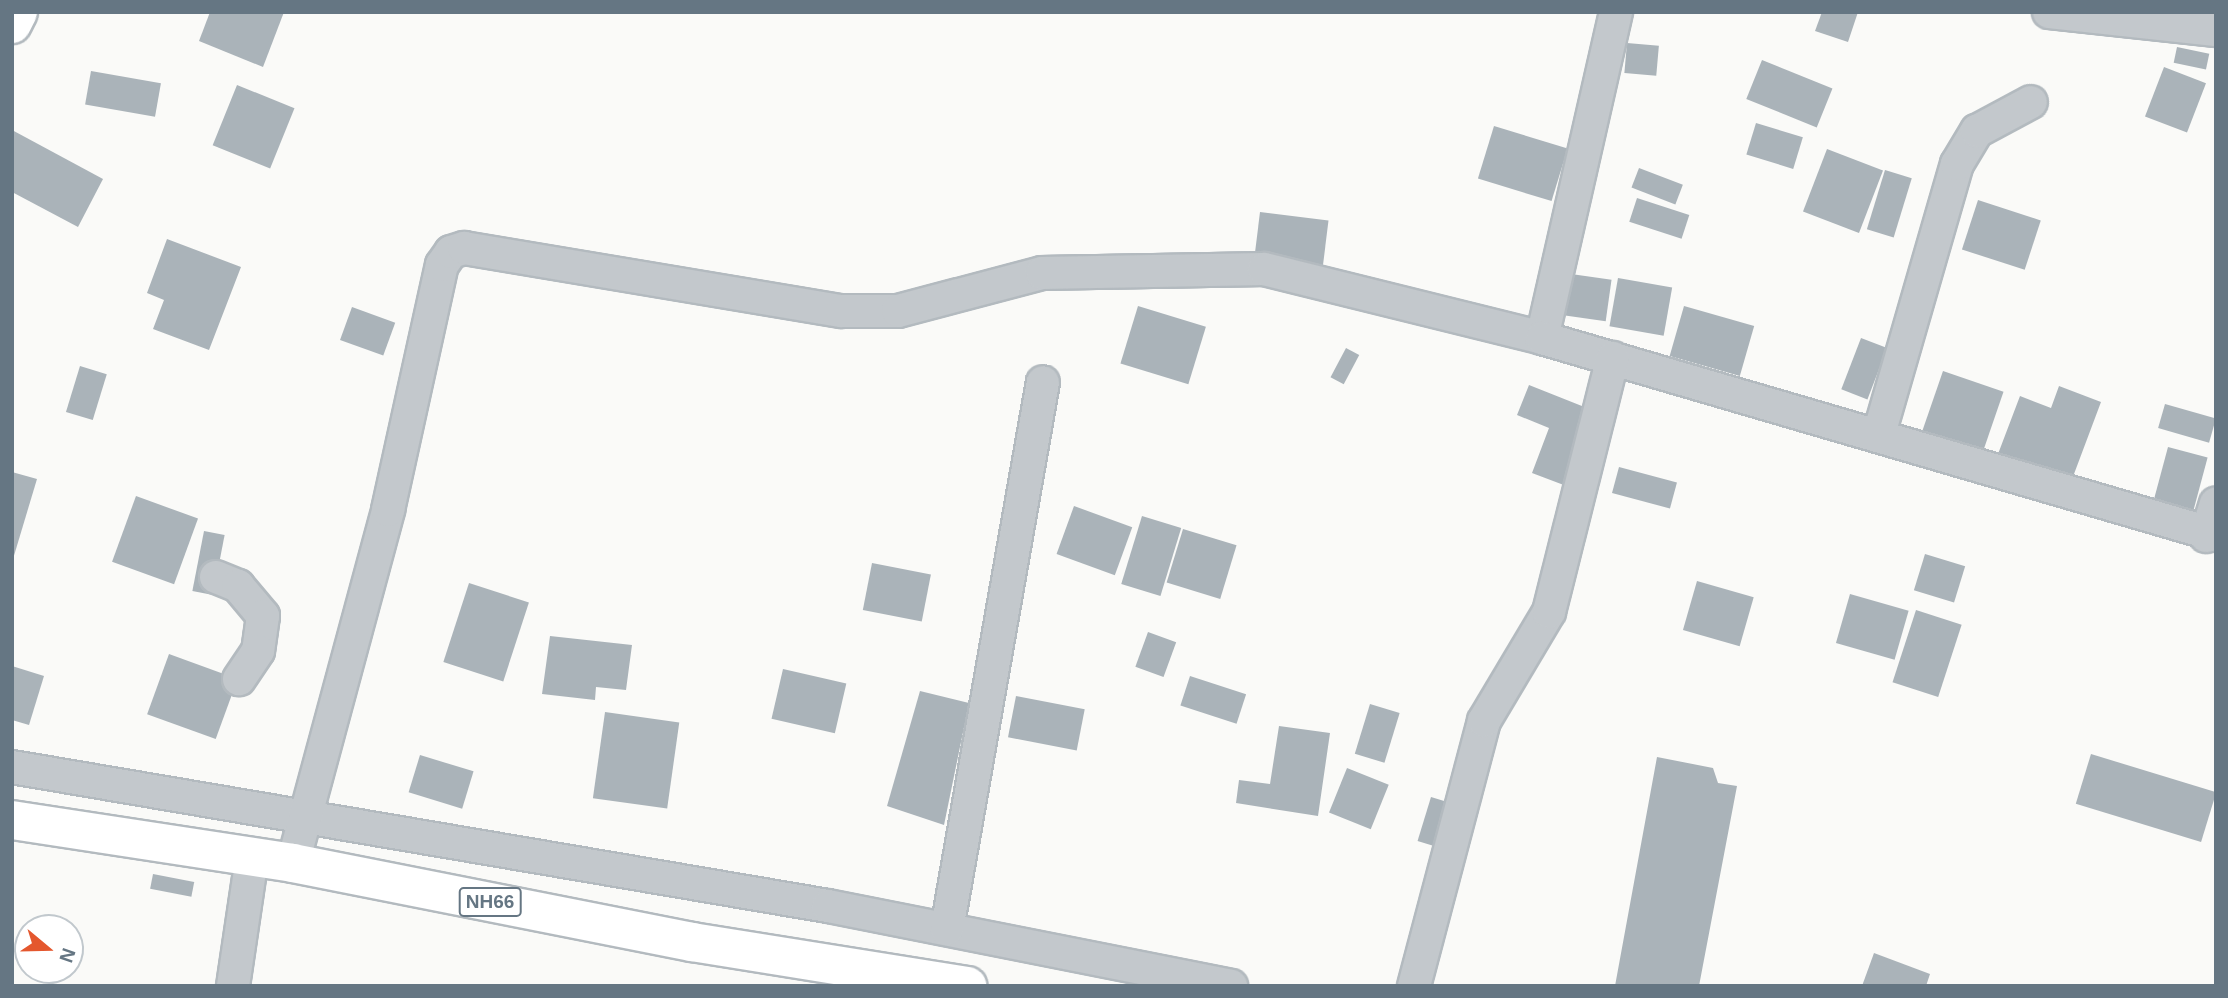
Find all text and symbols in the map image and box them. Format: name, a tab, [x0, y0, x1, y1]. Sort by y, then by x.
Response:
road number: NH66	[458, 887, 522, 918]
north arrow	[14, 914, 84, 984]
text: N	[55, 945, 80, 965]

